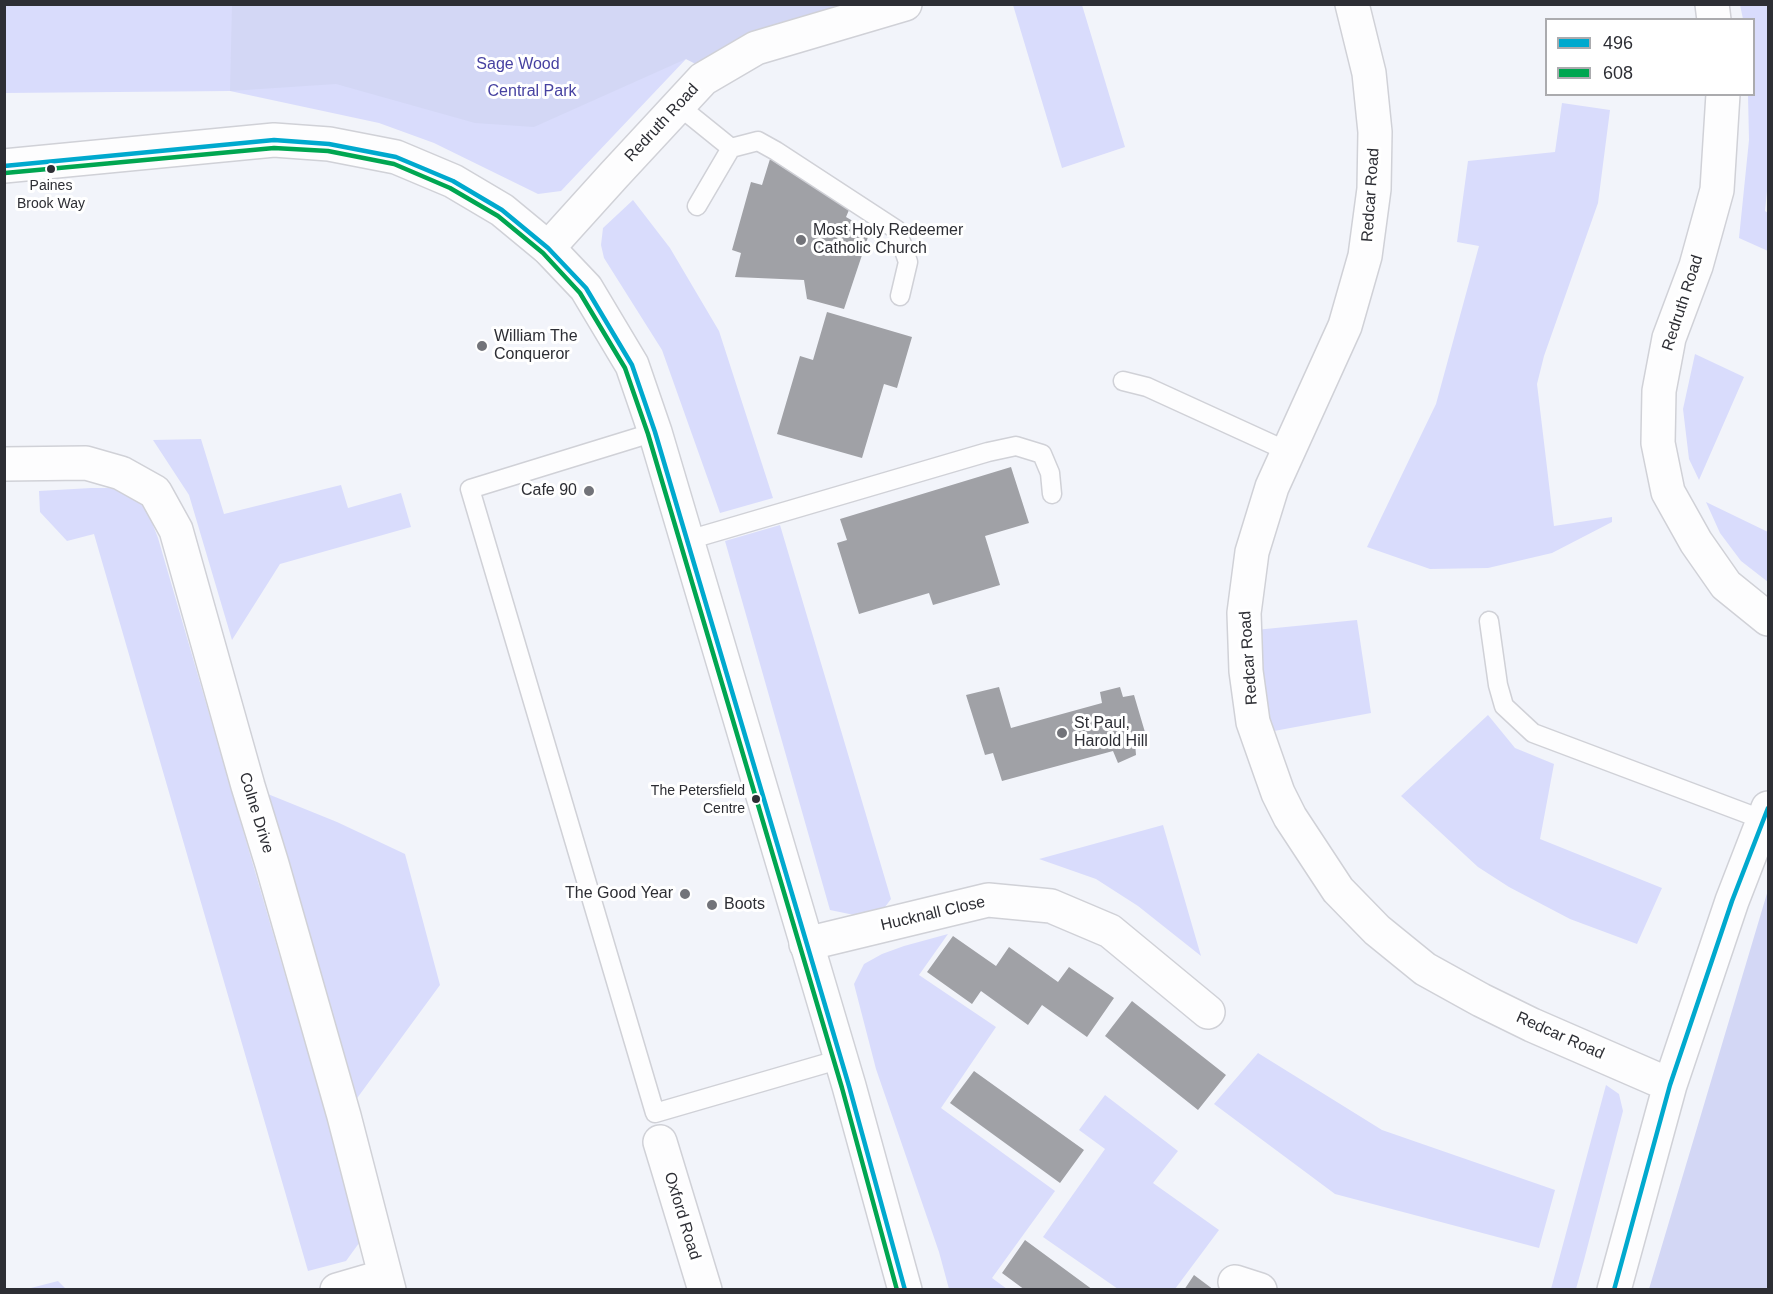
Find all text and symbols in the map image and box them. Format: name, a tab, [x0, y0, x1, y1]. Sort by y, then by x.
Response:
legend	[1545, 18, 1755, 96]
text: 496	[1603, 33, 1633, 53]
park label: Sage Wood	[476, 55, 560, 75]
text: 608	[1603, 63, 1633, 83]
street label: Redruth Road	[621, 80, 703, 166]
park label: Central Park	[488, 82, 576, 102]
street label: Redcar Road	[1358, 147, 1384, 243]
marker: Paines Brook Way	[45, 163, 57, 175]
place label: Paines Brook Way	[17, 178, 85, 210]
place label: Most Holy Redeemer Catholic Church	[813, 221, 963, 259]
marker: Most Holy Redeemer Catholic Church	[794, 233, 808, 247]
street label: Redruth Road	[1658, 253, 1708, 353]
place label: William The Conqueror	[494, 327, 578, 365]
marker: William The Conqueror	[475, 339, 489, 353]
place label: Cafe 90	[521, 481, 577, 501]
marker: Cafe 90	[582, 484, 596, 498]
street label: Redcar Road	[1236, 610, 1262, 706]
place label: St Paul, Harold Hill	[1074, 714, 1148, 752]
marker: St Paul, Harold Hill	[1055, 726, 1069, 740]
street label: Colne Drive	[235, 770, 277, 856]
place label: The Petersfield Centre	[651, 783, 745, 816]
marker: The Petersfield Centre	[750, 793, 762, 805]
place label: The Good Year	[565, 884, 673, 904]
marker: The Good Year	[678, 887, 692, 901]
street label: Hucknall Close	[879, 893, 987, 935]
place label: Boots	[724, 895, 765, 915]
marker: Boots	[705, 898, 719, 912]
street label: Redcar Road	[1513, 1008, 1607, 1064]
street label: Oxford Road	[660, 1170, 704, 1262]

